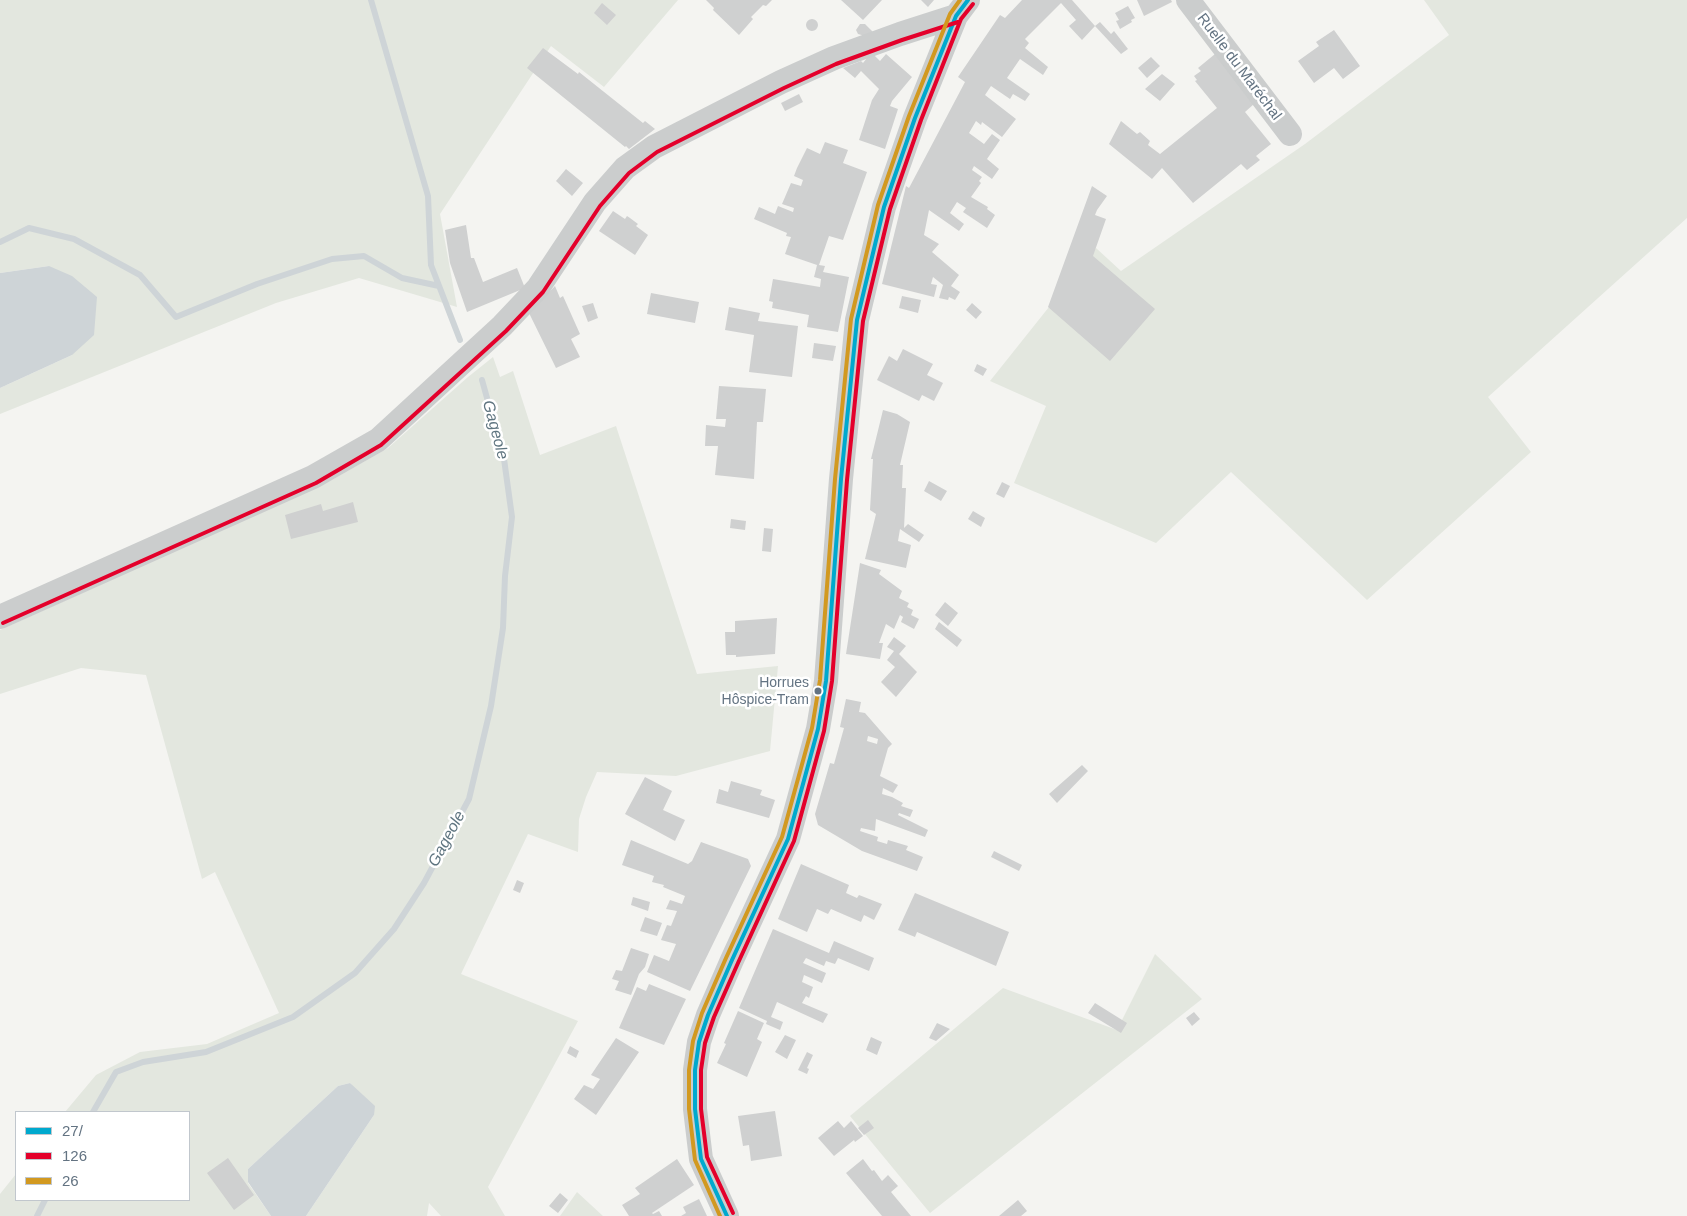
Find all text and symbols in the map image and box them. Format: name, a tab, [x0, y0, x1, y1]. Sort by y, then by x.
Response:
street label: Ruelle du Maréchal	[1193, 10, 1285, 124]
water label: Gageole	[478, 398, 512, 462]
place label: Horrues Hôspice-Tram	[722, 675, 809, 708]
marker: Horrues Hôspice-Tram	[813, 686, 823, 696]
water label: Gageole	[424, 808, 470, 870]
legend	[15, 1111, 190, 1201]
text: 27/	[62, 1122, 83, 1139]
text: 126	[62, 1147, 87, 1164]
text: 26	[62, 1172, 79, 1189]

